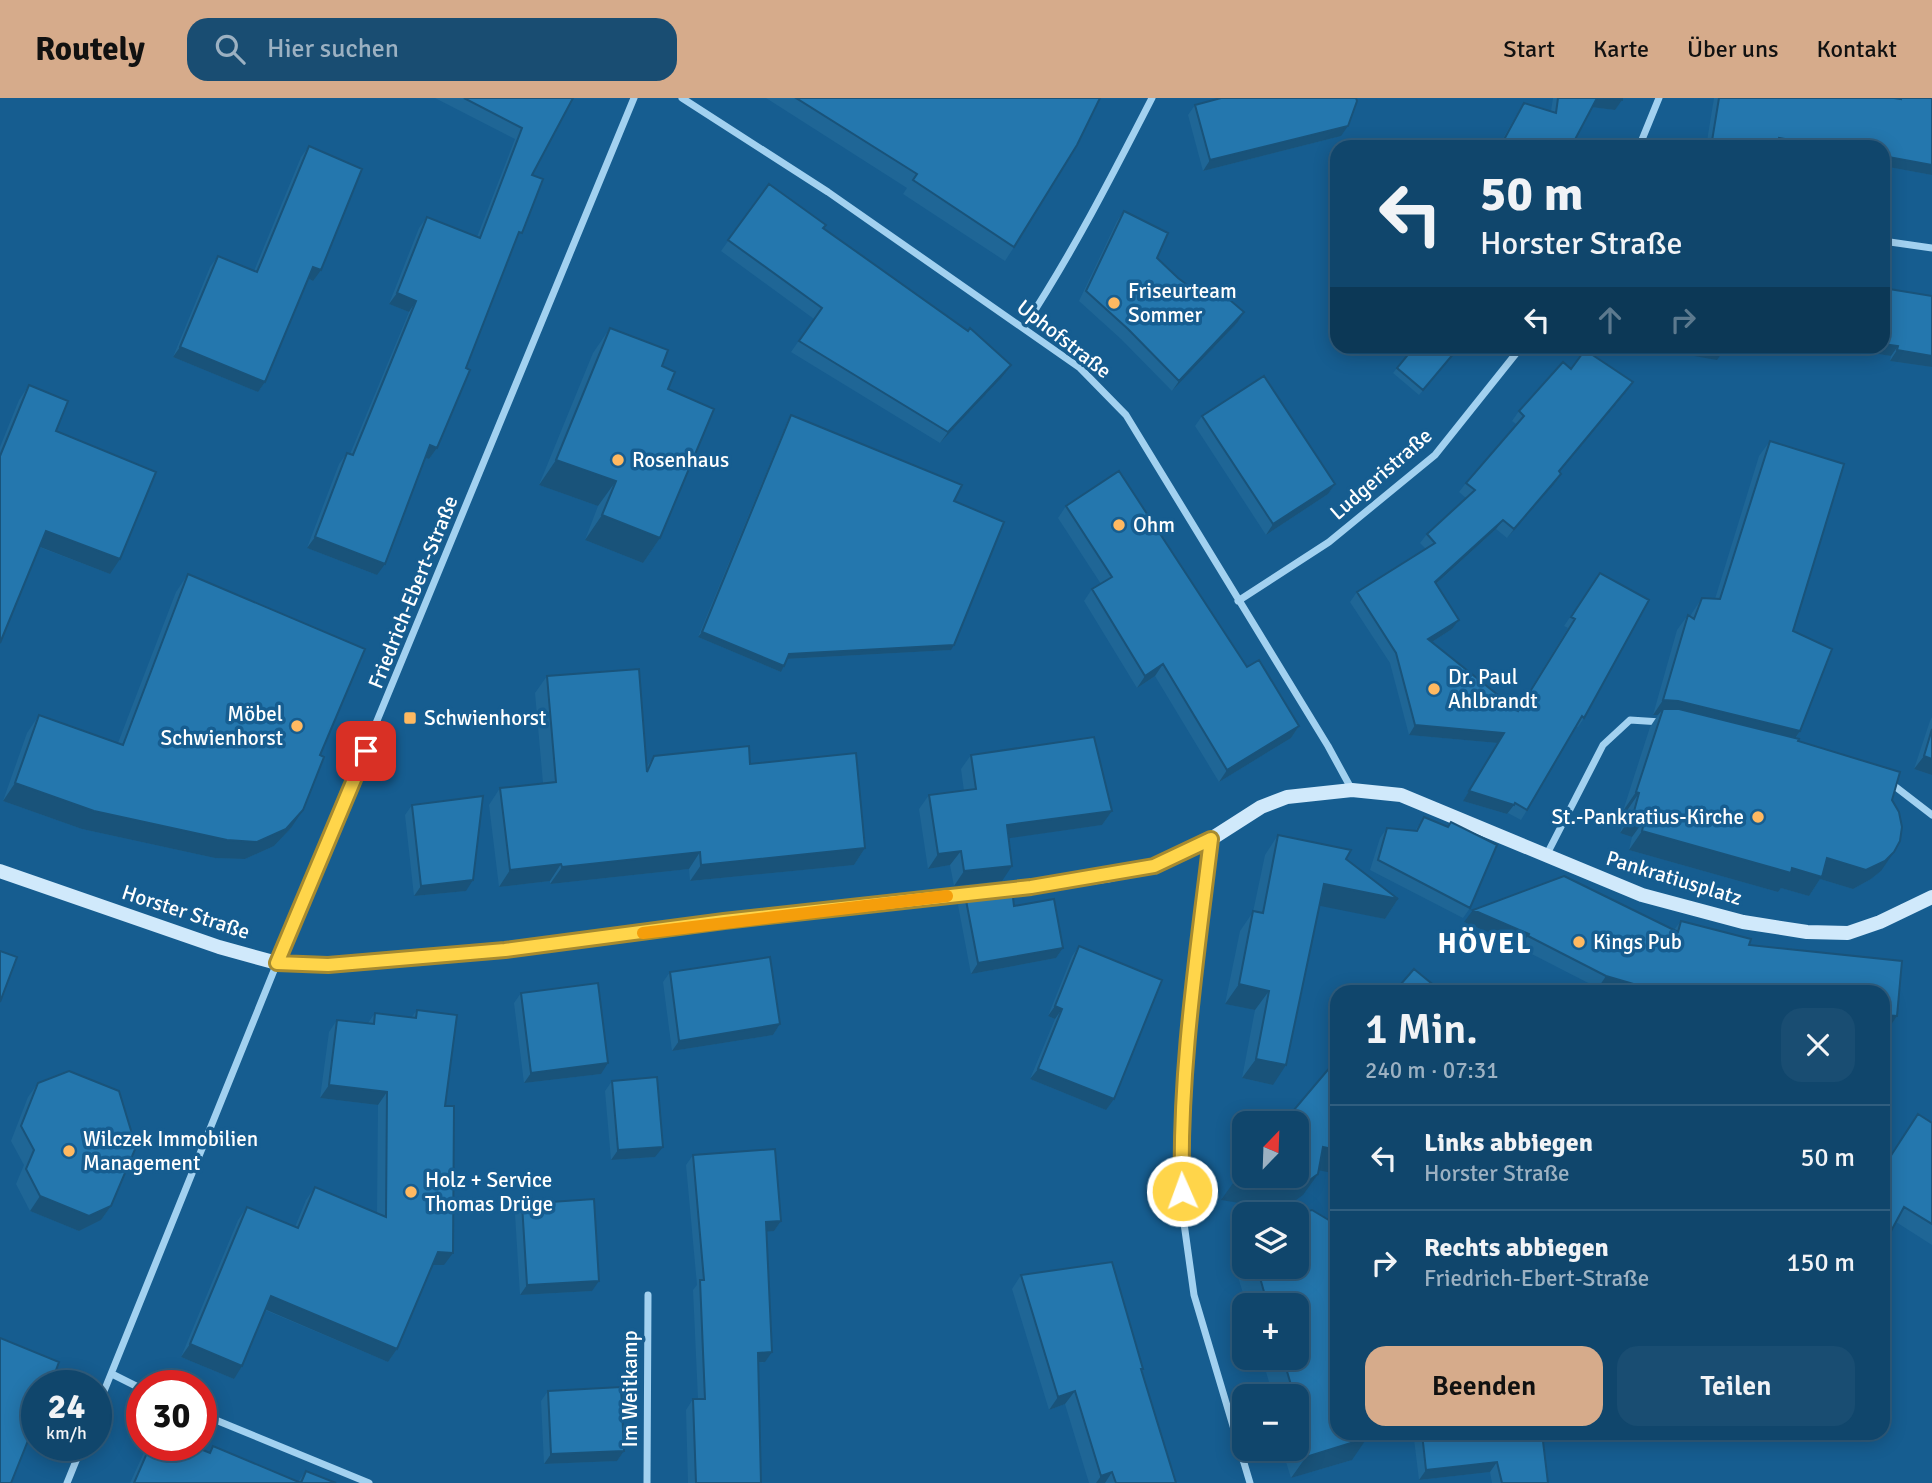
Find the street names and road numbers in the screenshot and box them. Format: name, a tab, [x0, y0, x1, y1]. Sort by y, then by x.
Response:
street label: Uphofstraße	[1012, 294, 1116, 384]
street label: Ludgeristraße	[1325, 423, 1437, 525]
street label: Friedrich-Ebert-Straße	[362, 492, 464, 692]
street label: Pankratiusplatz	[1603, 845, 1745, 911]
street label: Horster Straße	[119, 879, 253, 945]
street label: Im Weitkamp	[617, 1330, 643, 1448]

